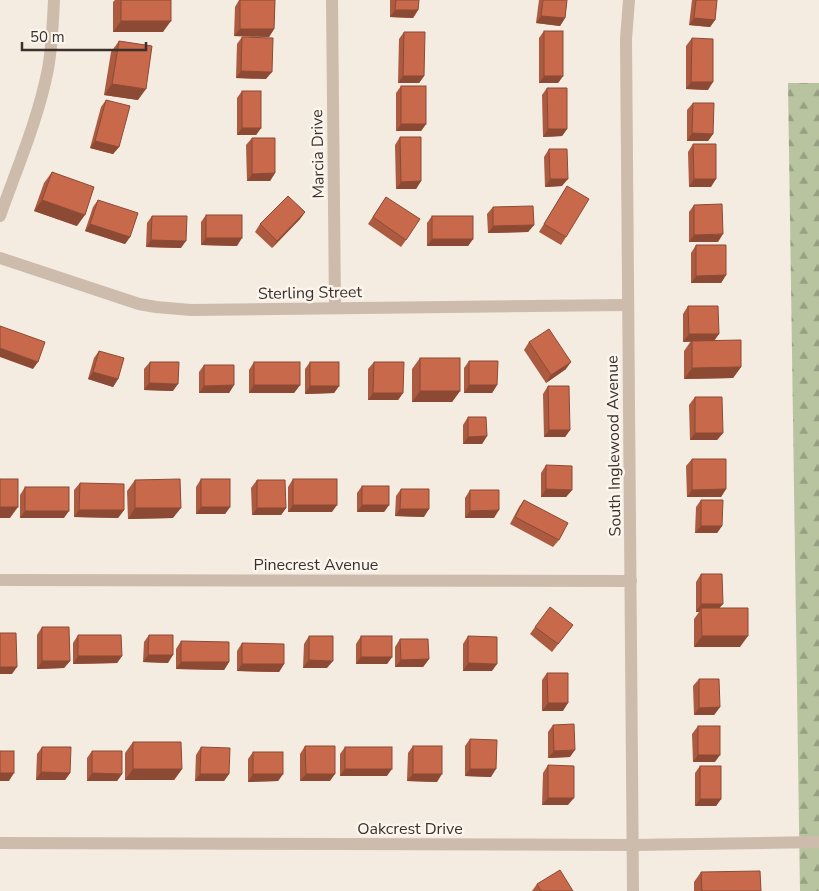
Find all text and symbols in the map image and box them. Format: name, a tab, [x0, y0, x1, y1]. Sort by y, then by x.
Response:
scale bar	[22, 20, 146, 52]
text: 50 m	[30, 27, 65, 47]
street label: Marcia Drive	[306, 109, 330, 199]
street label: Sterling Street	[258, 281, 363, 305]
street label: South Inglewood Avenue	[601, 355, 627, 537]
street label: Pinecrest Avenue	[254, 554, 378, 576]
street label: Oakcrest Drive	[357, 818, 463, 840]

